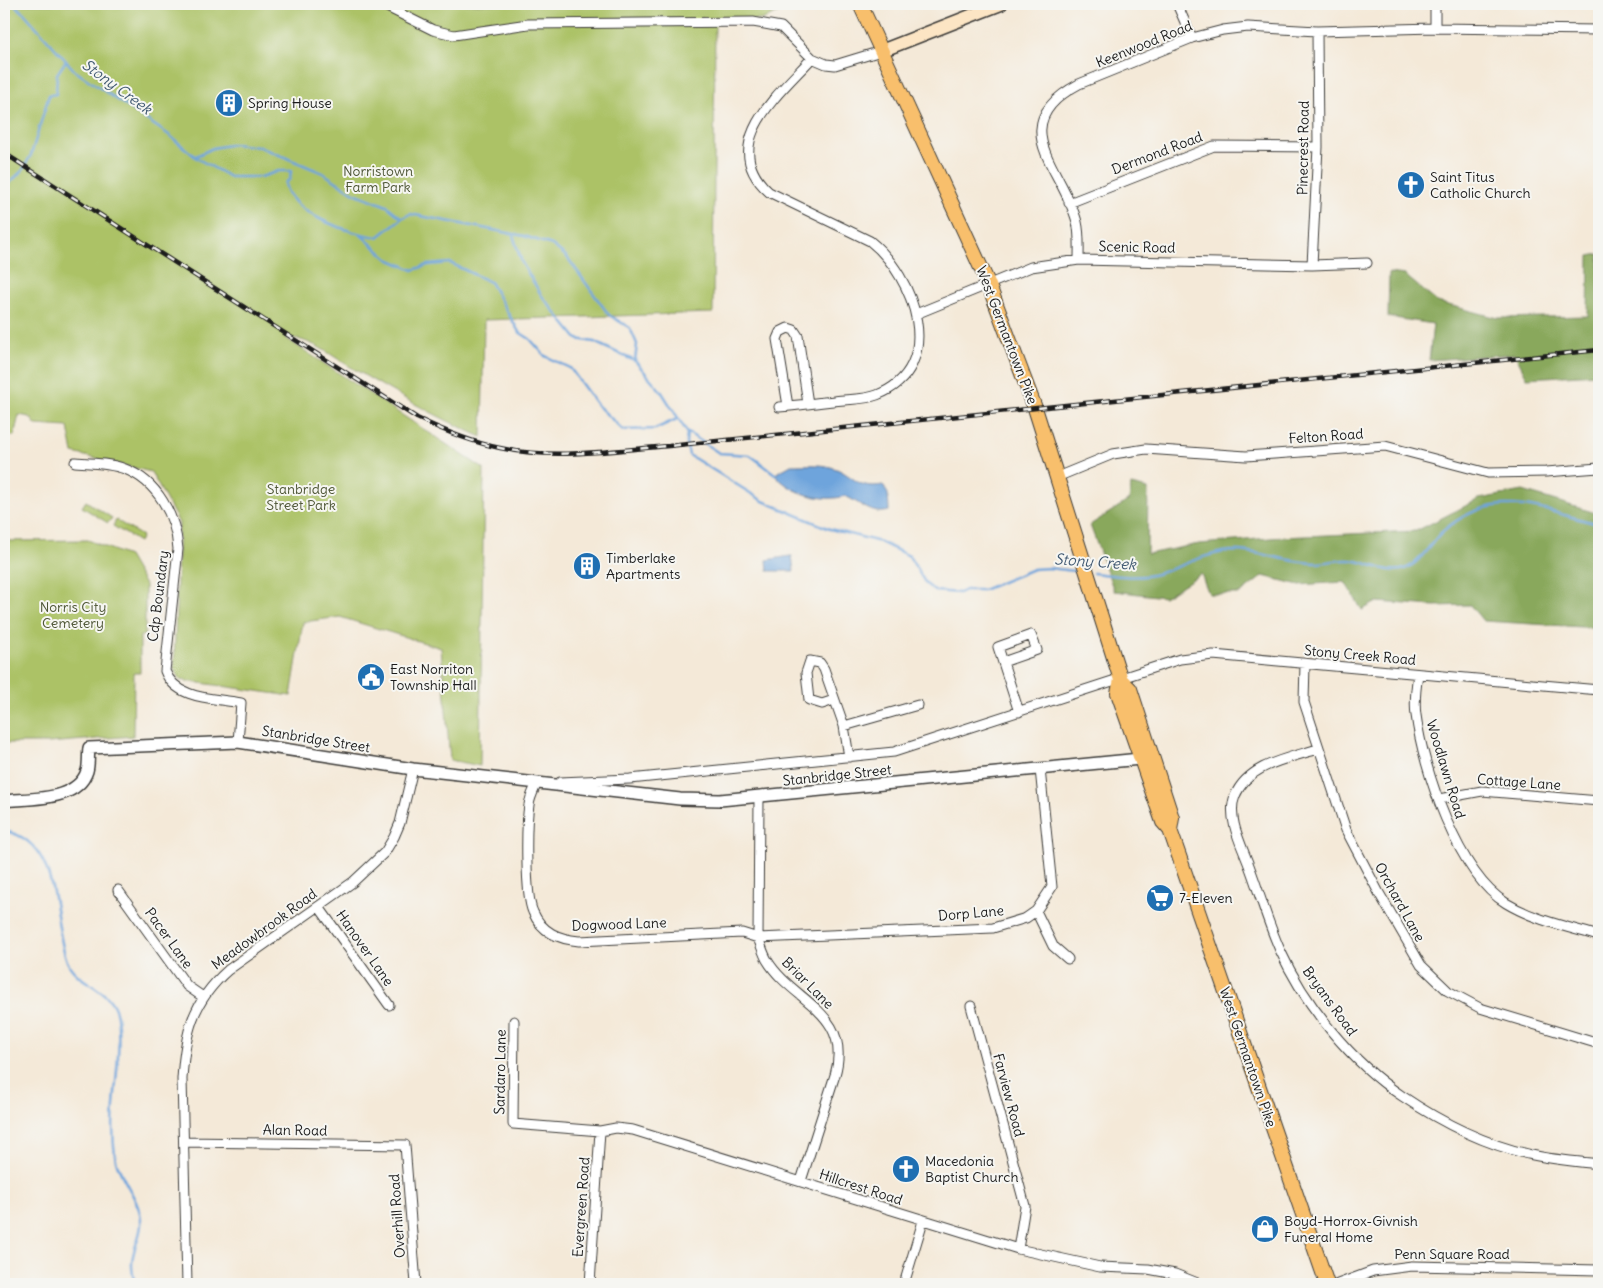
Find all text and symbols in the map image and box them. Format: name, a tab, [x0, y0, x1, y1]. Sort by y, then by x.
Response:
street label: Keenwood Road	[1093, 16, 1195, 72]
water label: Stony Creek	[79, 55, 157, 119]
building icon: Spring House	[214, 88, 244, 118]
place label: Spring House	[248, 94, 332, 112]
street label: Pinecrest Road	[1293, 101, 1313, 195]
street label: Dermond Road	[1109, 127, 1205, 179]
park label: Norristown Farm Park	[343, 162, 413, 196]
place label: Saint Titus Catholic Church	[1430, 168, 1531, 202]
church icon: Saint Titus Catholic Church	[1396, 170, 1426, 200]
street label: Scenic Road	[1098, 237, 1176, 257]
street label: West Germantown Pike	[972, 263, 1042, 407]
street label: Felton Road	[1288, 424, 1364, 448]
park label: Stanbridge Street Park	[266, 480, 336, 514]
street label: Cdp Boundary	[143, 549, 173, 643]
place label: Timberlake Apartments	[606, 549, 680, 583]
water label: Stony Creek	[1054, 549, 1138, 574]
building icon: Timberlake Apartments	[572, 551, 602, 581]
park label: Norris City Cemetery	[40, 598, 106, 632]
street label: Stony Creek Road	[1303, 641, 1417, 669]
place label: East Norriton Township Hall	[390, 660, 477, 694]
public building icon: East Norriton Township Hall	[356, 662, 386, 692]
street label: Woodlawn Road	[1422, 717, 1470, 821]
street label: Stanbridge Street	[261, 722, 372, 756]
street label: Stanbridge Street	[782, 760, 893, 790]
street label: Cottage Lane	[1476, 770, 1562, 794]
street label: Orchard Lane	[1371, 859, 1429, 945]
supermarket icon: 7-Eleven	[1145, 883, 1175, 913]
street label: Meadowbrook Road	[208, 885, 320, 973]
place label: 7-Eleven	[1179, 889, 1233, 907]
street label: Dorp Lane	[937, 901, 1005, 925]
street label: Pacer Lane	[141, 904, 197, 972]
street label: Hanover Lane	[332, 907, 398, 989]
street label: Dogwood Lane	[571, 913, 667, 935]
street label: Briar Lane	[778, 953, 838, 1013]
street label: Bryans Road	[1299, 963, 1361, 1039]
street label: West Germantown Pike	[1216, 985, 1280, 1129]
street label: Sardaro Lane	[490, 1029, 510, 1115]
street label: Farview Road	[989, 1051, 1029, 1139]
street label: Alan Road	[263, 1120, 327, 1140]
place label: Macedonia Baptist Church	[925, 1152, 1019, 1186]
church icon: Macedonia Baptist Church	[891, 1154, 921, 1184]
street label: Evergreen Road	[569, 1156, 593, 1258]
street label: Hillcrest Road	[817, 1165, 905, 1209]
street label: Overhill Road	[385, 1173, 409, 1259]
place label: Boyd-Horrox-Givnish Funeral Home	[1284, 1212, 1418, 1246]
shop icon: Boyd-Horrox-Givnish Funeral Home	[1250, 1214, 1280, 1244]
street label: Penn Square Road	[1394, 1245, 1510, 1263]

